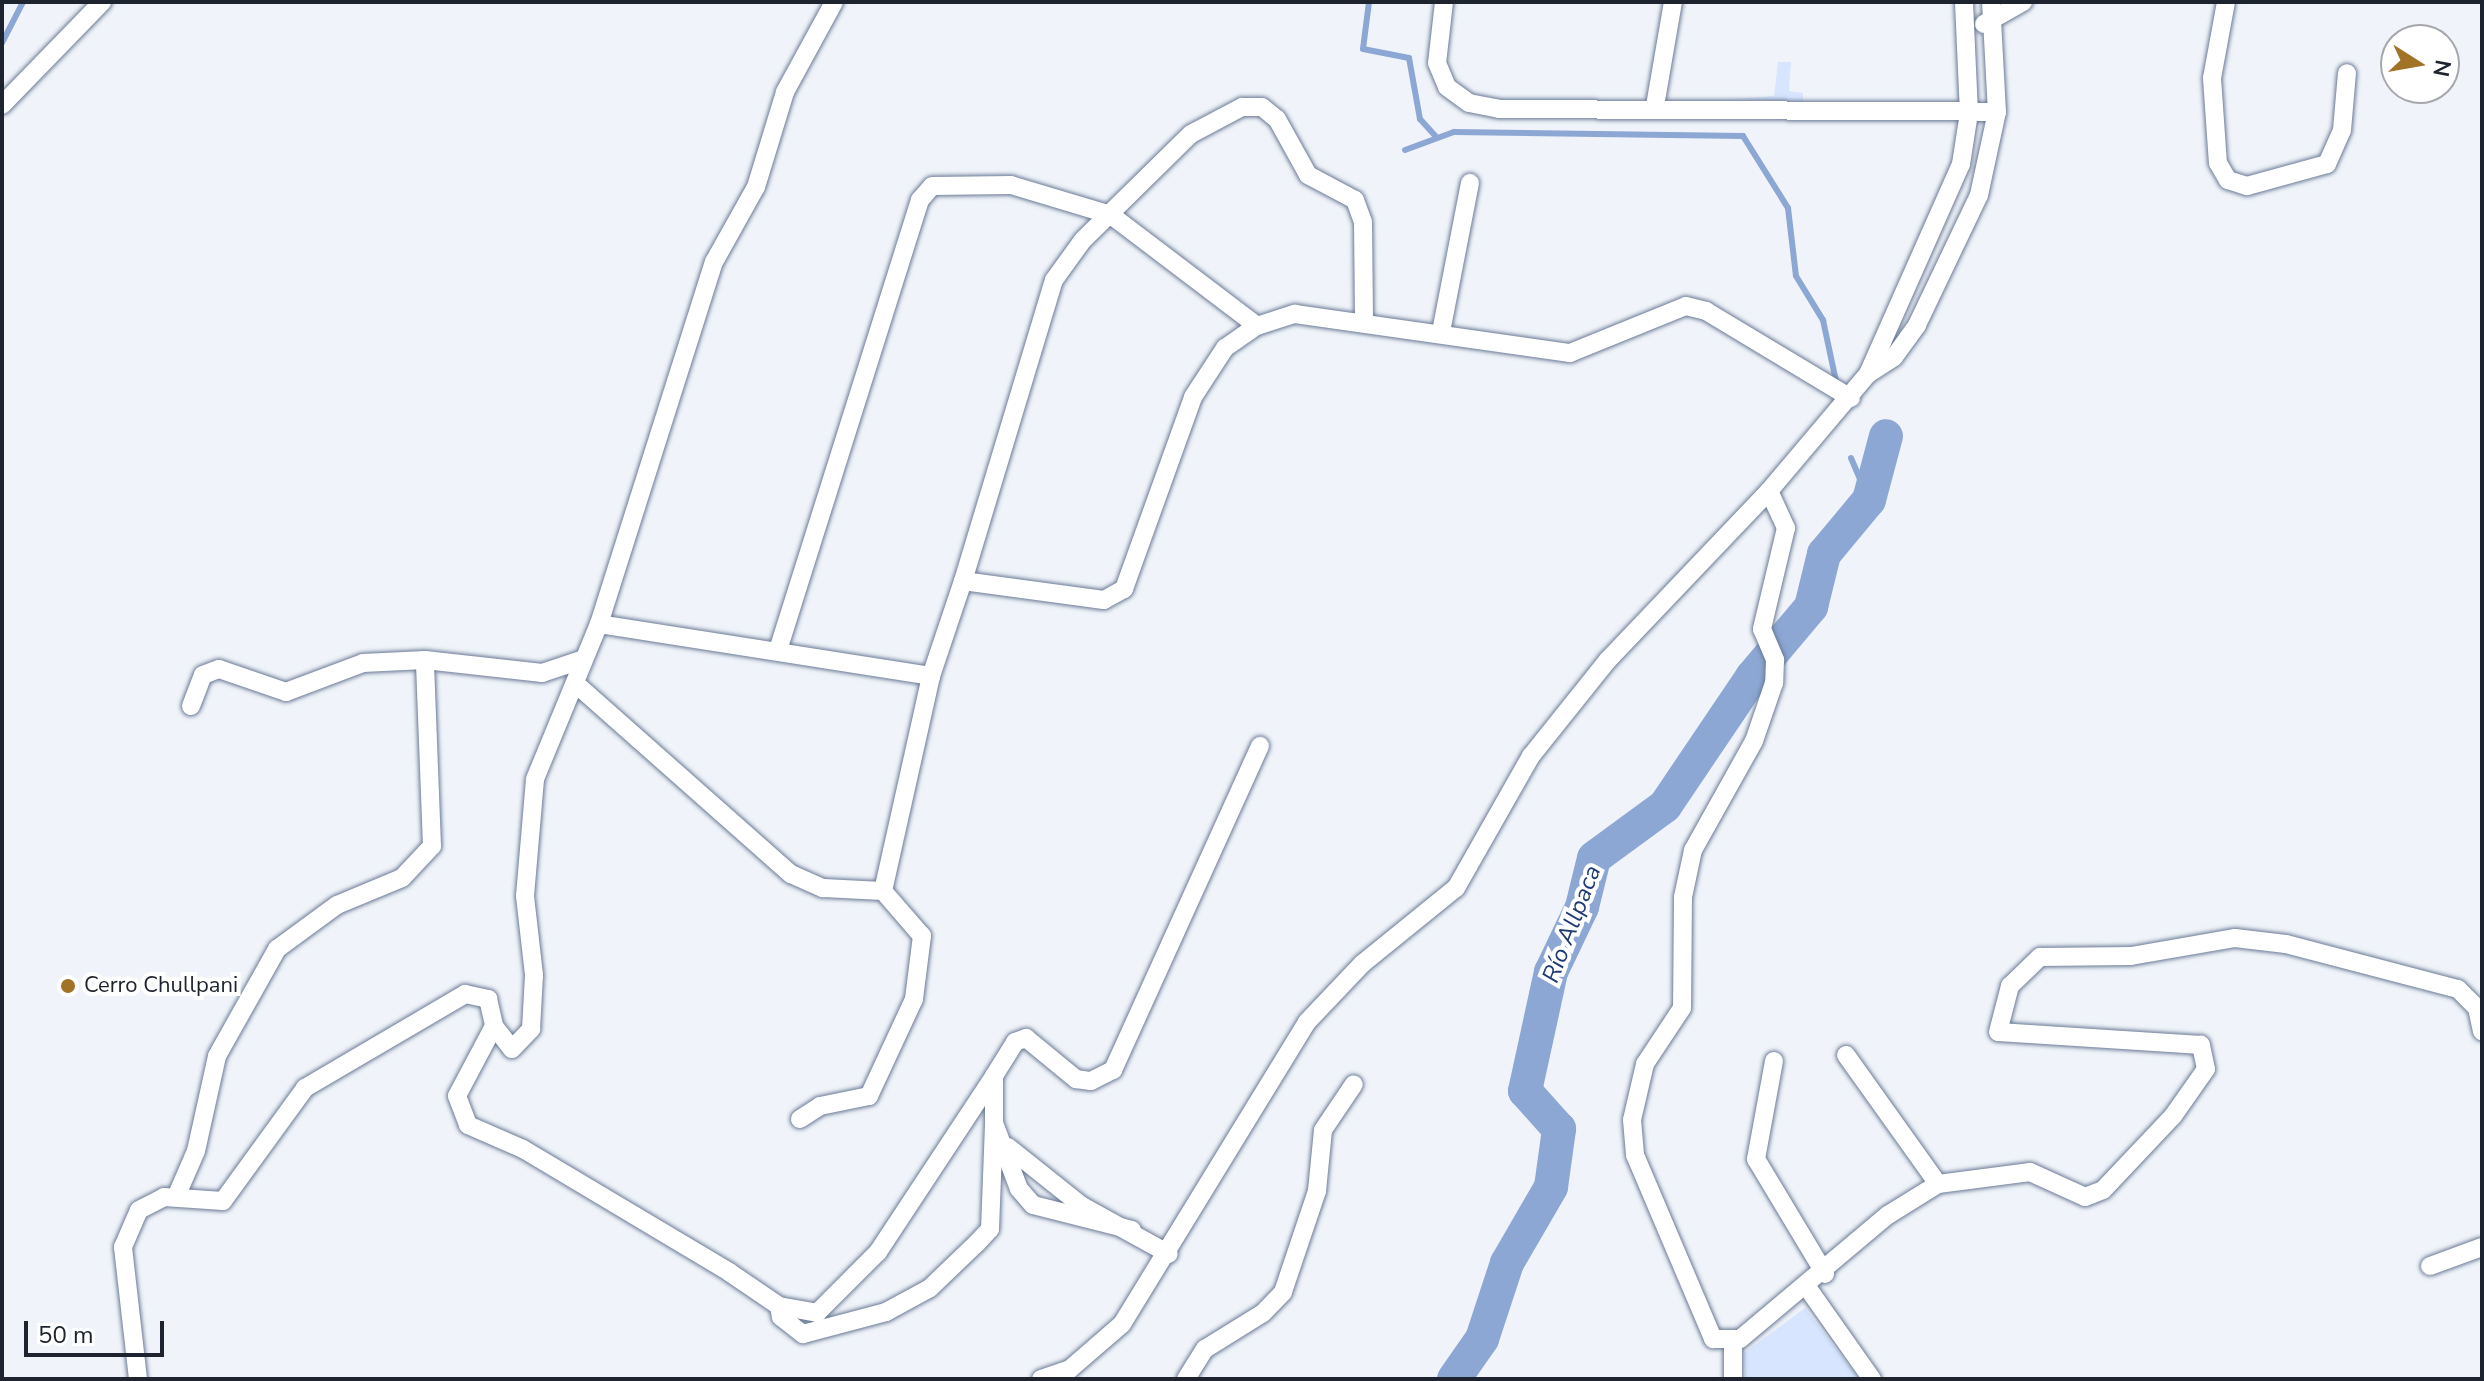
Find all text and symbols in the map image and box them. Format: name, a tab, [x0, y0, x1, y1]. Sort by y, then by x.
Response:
north arrow	[2380, 24, 2460, 104]
text: N	[2425, 57, 2458, 79]
water label: Río Allpaca	[1536, 861, 1608, 987]
place label: Cerro Chullpani	[84, 973, 238, 999]
marker: Cerro Chullpani	[59, 977, 77, 995]
scale bar	[28, 1305, 168, 1355]
text: 50 m	[38, 1319, 94, 1351]

